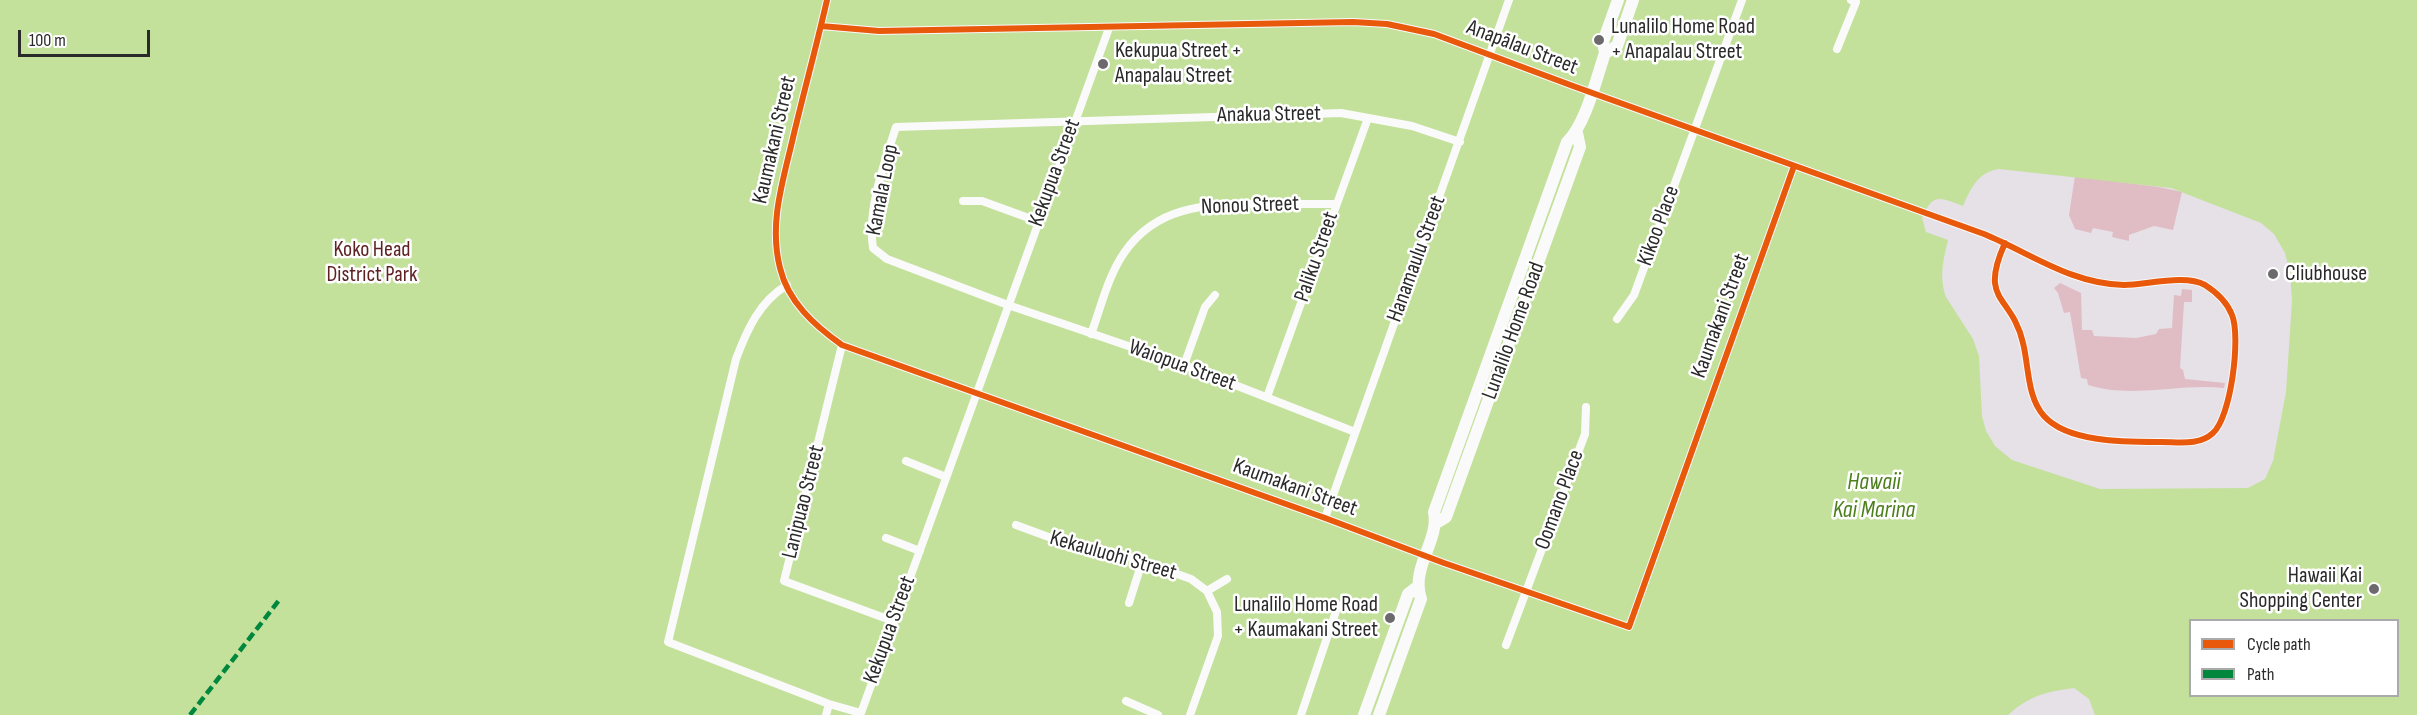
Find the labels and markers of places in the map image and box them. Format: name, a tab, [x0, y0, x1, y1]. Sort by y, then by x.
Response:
place label: Lunalilo Home Road + Anapalau Street	[1611, 14, 1755, 66]
marker: Lunalilo Home Road + Anapalau Street	[1592, 33, 1606, 47]
place label: Kekupua Street + Anapalau Street	[1115, 38, 1242, 90]
marker: Kekupua Street + Anapalau Street	[1096, 57, 1110, 71]
place label: Cliubhouse	[2285, 261, 2367, 287]
marker: Cliubhouse	[2266, 267, 2280, 281]
place label: Hawaii Kai Shopping Center	[2239, 563, 2362, 614]
marker: Hawaii Kai Shopping Center	[2367, 582, 2381, 596]
place label: Lunalilo Home Road + Kaumakani Street	[1233, 592, 1378, 644]
marker: Lunalilo Home Road + Kaumakani Street	[1383, 611, 1397, 625]

